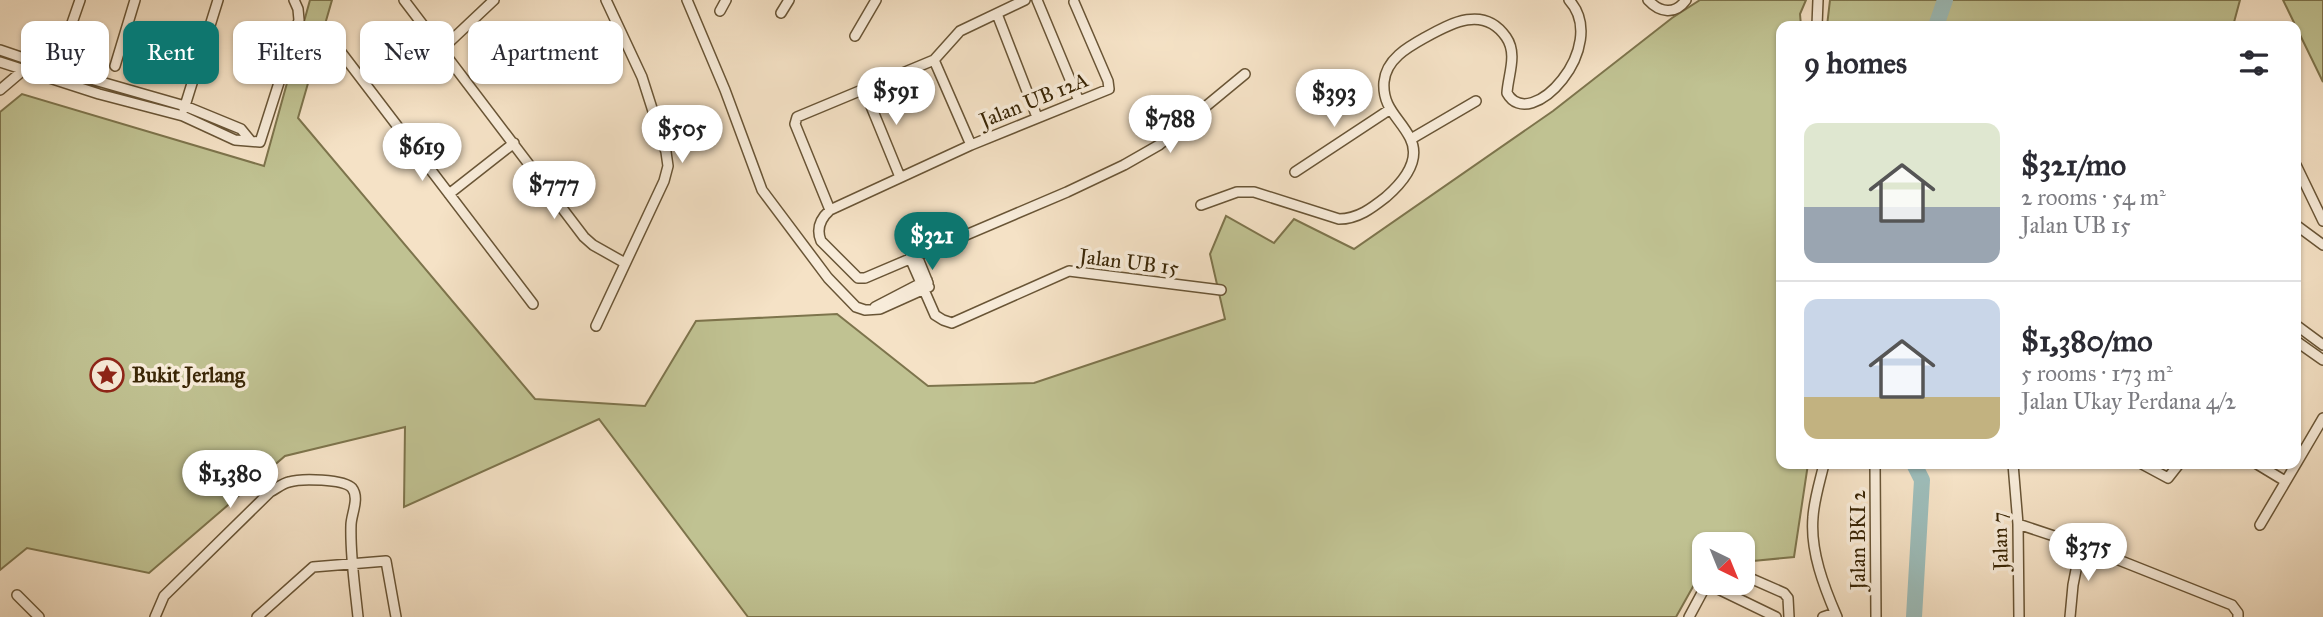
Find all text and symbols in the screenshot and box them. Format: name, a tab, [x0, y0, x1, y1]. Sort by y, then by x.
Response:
chip: Buy	[21, 21, 109, 84]
chip: Rent	[123, 21, 219, 84]
chip: Filters	[233, 21, 346, 84]
chip: New	[360, 21, 454, 84]
chip: Apartment	[468, 21, 623, 84]
icon: filters	[2235, 44, 2273, 82]
text: 9 homes	[1804, 45, 1907, 81]
street label: Jalan UB 12A	[974, 66, 1092, 134]
pin: $591	[855, 68, 937, 127]
pin: $393	[1293, 69, 1375, 129]
text: $591	[873, 76, 919, 104]
text: $393	[1312, 78, 1356, 106]
pin: $788	[1129, 96, 1211, 155]
text: $788	[1145, 104, 1195, 132]
pin: $505	[641, 106, 723, 165]
text: $505	[658, 114, 706, 142]
pin: $619	[381, 124, 463, 183]
text: $619	[399, 132, 445, 160]
text: $321/mo	[2021, 147, 2126, 183]
icon: home	[1860, 151, 1944, 235]
pin: $777	[513, 162, 595, 221]
text: $777	[529, 170, 579, 198]
text: 2 rooms · 54 m²	[2021, 183, 2166, 211]
text: Jalan UB 15	[2021, 211, 2131, 239]
pin: $321	[891, 212, 973, 272]
text: $321	[910, 221, 954, 249]
street label: Jalan UB 15	[1076, 243, 1181, 281]
text: $1,380/mo	[2021, 323, 2153, 359]
icon: home	[1860, 327, 1944, 411]
place icon: Bukit Jerlang	[88, 356, 126, 394]
text: 5 rooms · 173 m²	[2021, 359, 2173, 387]
place label: Bukit Jerlang	[132, 362, 246, 389]
text: Jalan Ukay Perdana 4/2	[2021, 387, 2236, 415]
pin: $1,380	[173, 450, 287, 510]
text: $1,380	[198, 459, 262, 487]
street label: Jalan BKI 2	[1845, 489, 1871, 592]
street label: Jalan 7	[1986, 511, 2014, 573]
pin: $375	[2047, 524, 2129, 583]
north arrow	[1692, 532, 1755, 595]
map controls	[1692, 532, 1755, 595]
text: $375	[2065, 532, 2111, 560]

